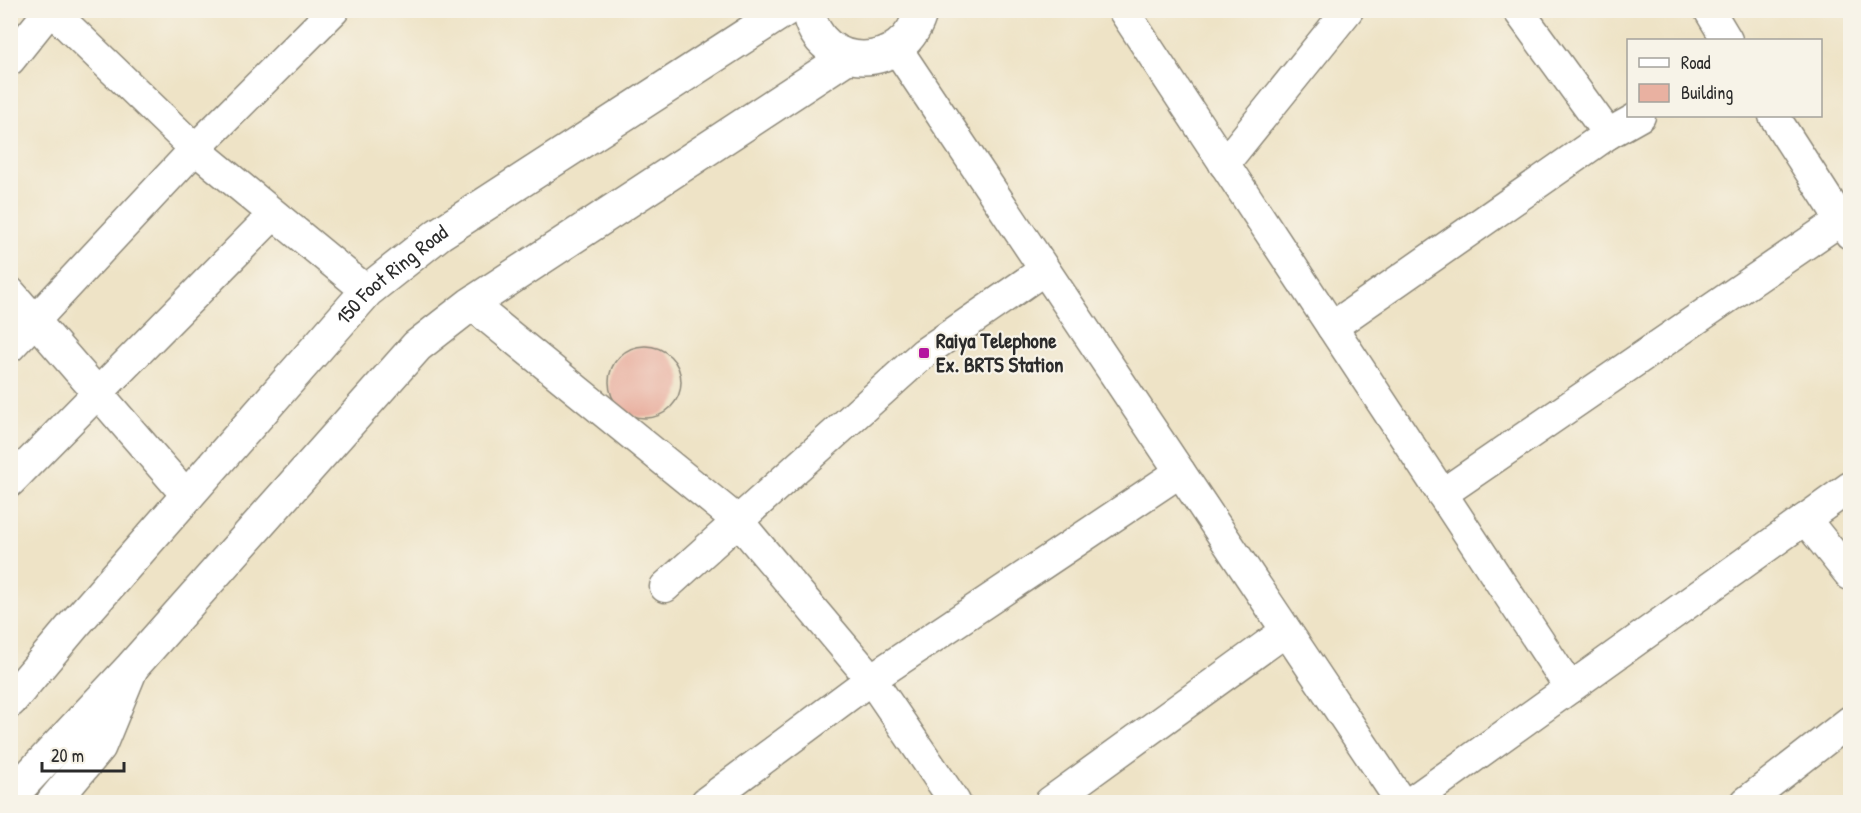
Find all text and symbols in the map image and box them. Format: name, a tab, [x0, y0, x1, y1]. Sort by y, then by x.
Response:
legend	[1627, 39, 1822, 117]
text: Road	[1681, 50, 1711, 75]
text: Building	[1681, 80, 1733, 105]
street label: 150 Foot Ring Road	[329, 217, 453, 331]
place label: Raiya Telephone Ex. BRTS Station	[936, 326, 1063, 379]
marker: Raiya Telephone Ex. BRTS Station	[917, 346, 931, 360]
scale bar	[42, 735, 124, 773]
text: 20 m	[51, 743, 84, 768]

